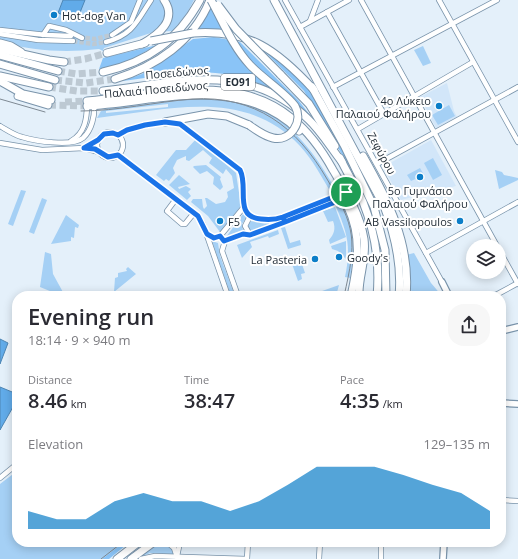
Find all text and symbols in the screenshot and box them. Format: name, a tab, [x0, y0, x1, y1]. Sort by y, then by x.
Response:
place label: Hot-dog Van	[62, 8, 126, 23]
marker: Hot-dog Van	[49, 10, 59, 20]
street label: Ποσειδώνος	[145, 62, 209, 82]
road number: ΕΟ91	[221, 74, 255, 90]
street label: Παλαιά Ποσειδώνος	[104, 77, 208, 101]
place label: 4ο Λύκειο Παλαιού Φαλήρου	[336, 93, 431, 121]
marker: 4ο Λύκειο Παλαιού Φαλήρου	[434, 101, 444, 111]
street label: Ζεφύρου	[364, 129, 400, 177]
marker: 5ο Γυμνάσιο Παλαιού Φαλήρου	[415, 172, 425, 182]
pin	[329, 175, 363, 209]
icon: arrive	[335, 181, 357, 203]
place label: 5ο Γυμνάσιο Παλαιού Φαλήρου	[372, 183, 468, 211]
place label: F5	[228, 214, 240, 229]
place label: AB Vassilopoulos	[365, 214, 452, 229]
marker: F5	[215, 216, 225, 226]
marker: AB Vassilopoulos	[455, 216, 465, 226]
map controls	[466, 239, 506, 279]
button: layers	[466, 239, 506, 279]
place label: Goody's	[347, 250, 388, 265]
place label: La Pasteria	[251, 252, 307, 267]
marker: Goody's	[334, 252, 344, 262]
marker: La Pasteria	[310, 254, 320, 264]
text: Evening run	[28, 301, 154, 331]
button: share	[448, 304, 490, 346]
text: 18:14 · 9 × 940 m	[28, 331, 131, 349]
text: Distance	[28, 372, 72, 387]
text: Time	[184, 372, 209, 387]
text: Pace	[340, 372, 364, 387]
text: 8.46	[28, 387, 68, 414]
text: 38:47	[184, 387, 235, 414]
text: 4:35	[340, 387, 380, 414]
text: km	[68, 396, 87, 411]
text: /km	[380, 396, 403, 411]
text: Elevation	[28, 435, 83, 453]
text: 129–135 m	[423, 435, 490, 453]

